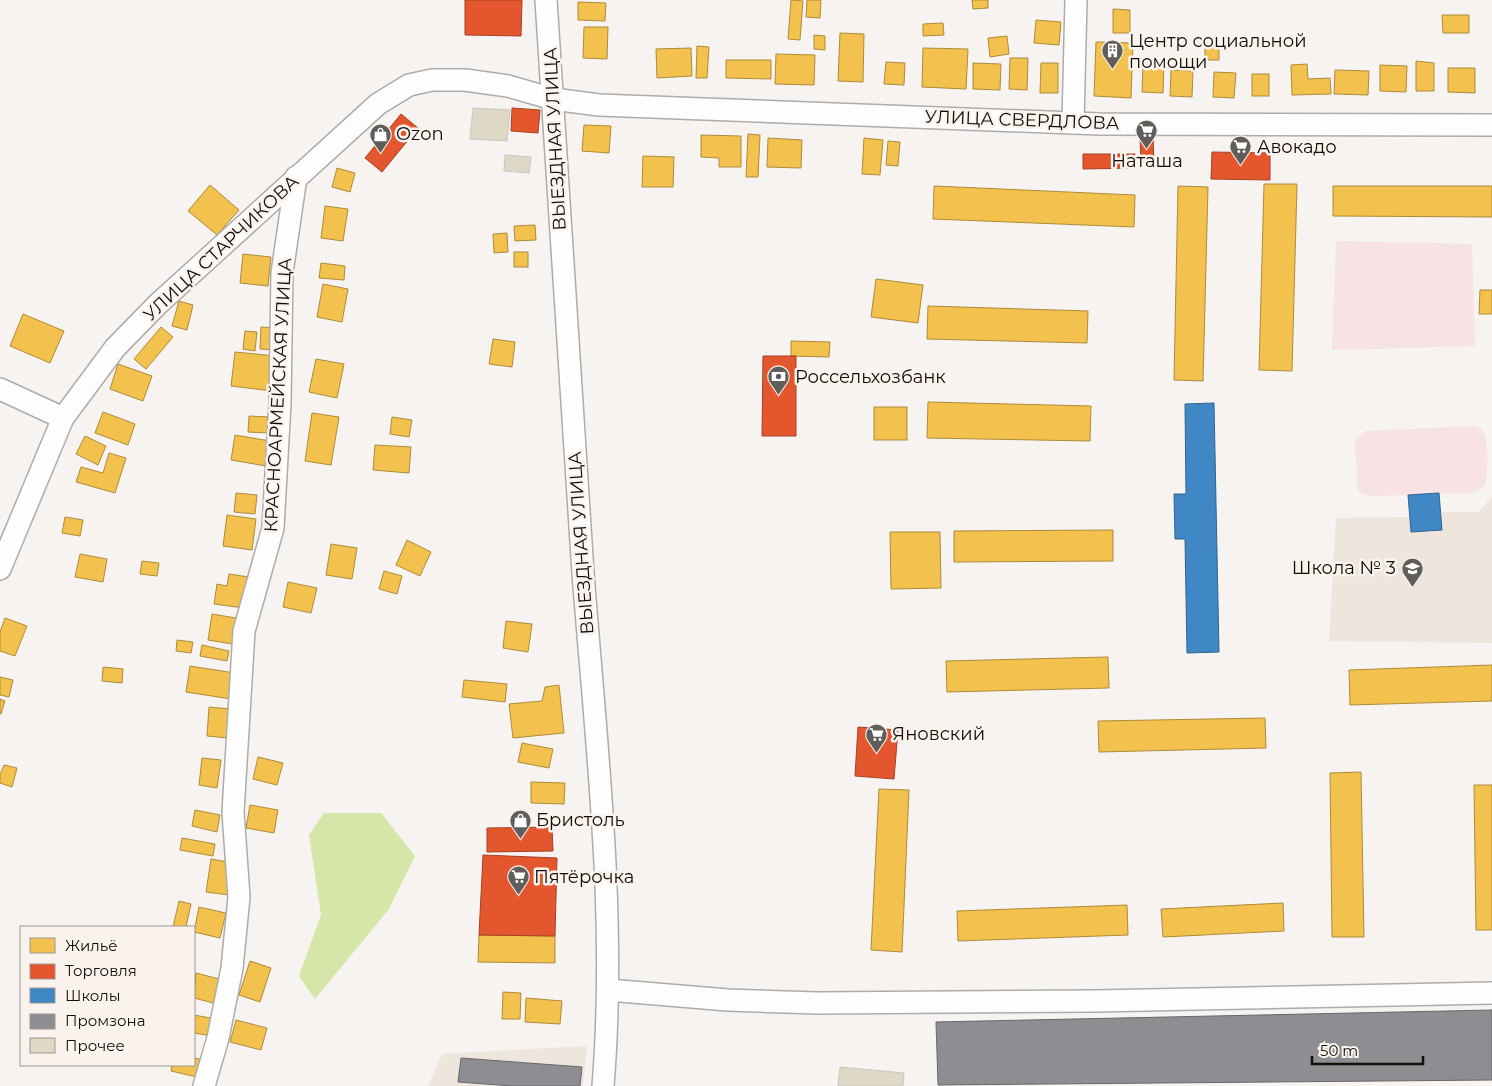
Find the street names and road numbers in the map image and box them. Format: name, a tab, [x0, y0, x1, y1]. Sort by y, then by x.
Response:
street label: ВЫЕЗДНАЯ УЛИЦА	[539, 46, 571, 231]
street label: УЛИЦА СВЕРДЛОВА	[924, 106, 1120, 134]
street label: УЛИЦА СТАРЧИКОВА	[139, 170, 304, 326]
street label: КРАСНОАРМЕЙСКАЯ УЛИЦА	[260, 257, 296, 533]
street label: ВЫЕЗДНАЯ УЛИЦА	[564, 450, 598, 635]

